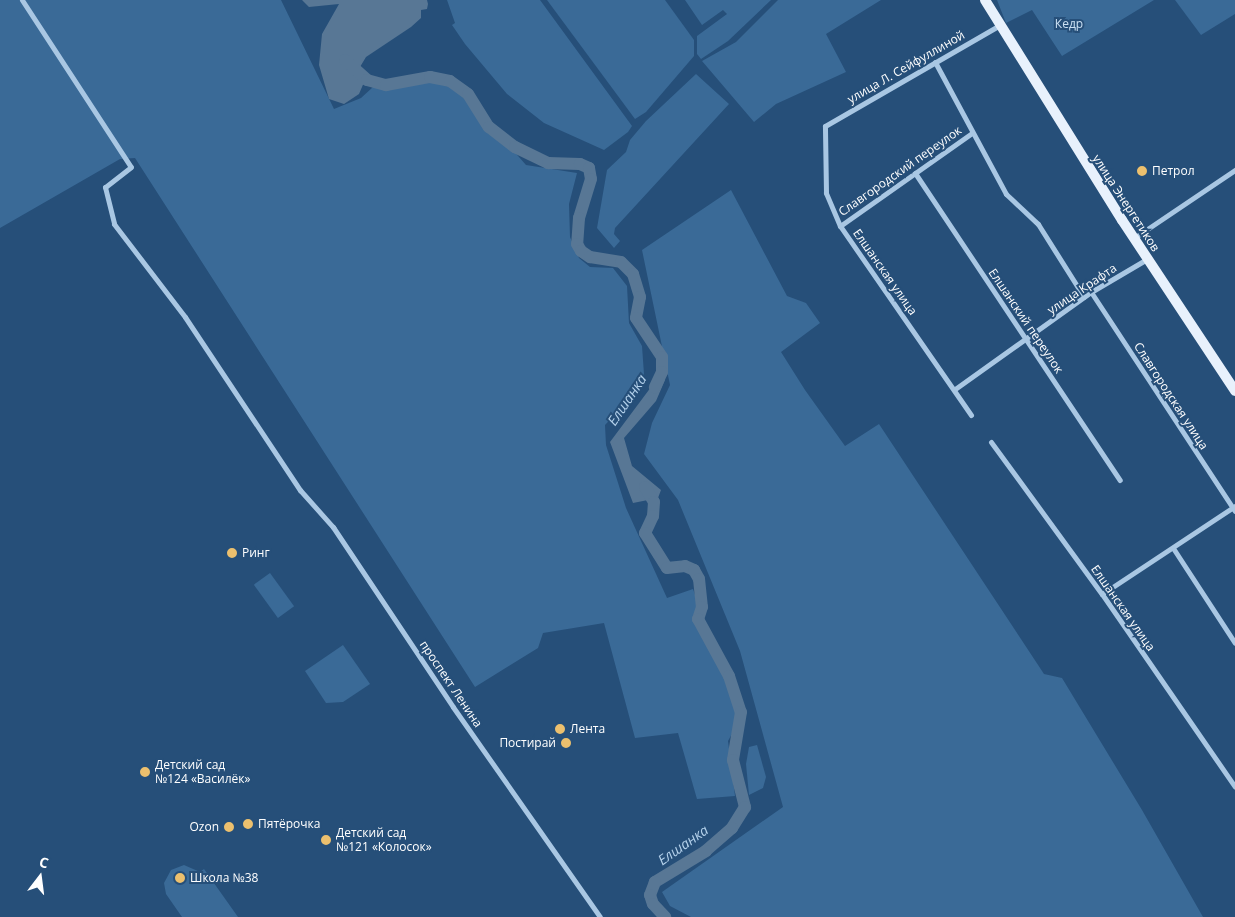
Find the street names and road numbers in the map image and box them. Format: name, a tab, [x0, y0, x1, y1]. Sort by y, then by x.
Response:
street label: улица Л. Сейфуллиной	[845, 28, 967, 106]
street label: Славгородский переулок	[836, 123, 964, 219]
street label: улица Энергетиков	[1089, 152, 1163, 254]
street label: Елшанская улица	[850, 226, 920, 318]
street label: улица Крафта	[1045, 261, 1119, 317]
street label: Елшанский переулок	[986, 266, 1066, 376]
street label: Славгородская улица	[1131, 340, 1211, 452]
street label: Елшанская улица	[1088, 562, 1158, 654]
street label: проспект Ленина	[417, 638, 485, 730]

